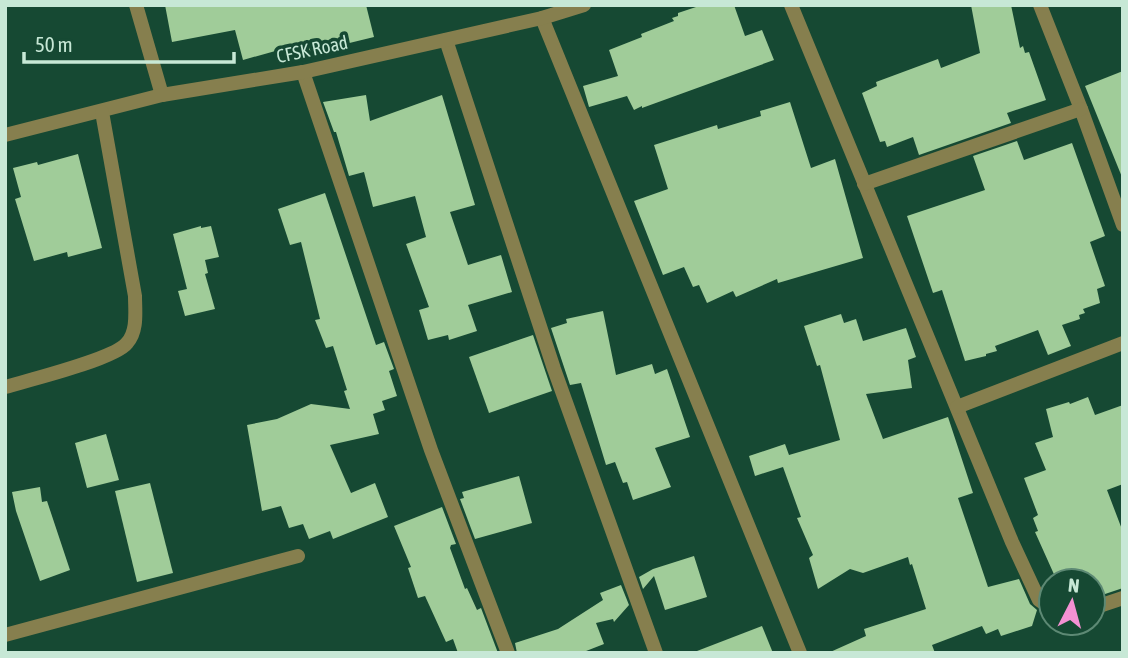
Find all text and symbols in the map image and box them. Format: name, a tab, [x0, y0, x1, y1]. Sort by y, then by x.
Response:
scale bar	[24, 21, 234, 65]
street label: CFSK Road	[274, 31, 350, 67]
text: 50 m	[35, 32, 73, 56]
north arrow	[1037, 567, 1107, 637]
text: N	[1067, 574, 1081, 597]

